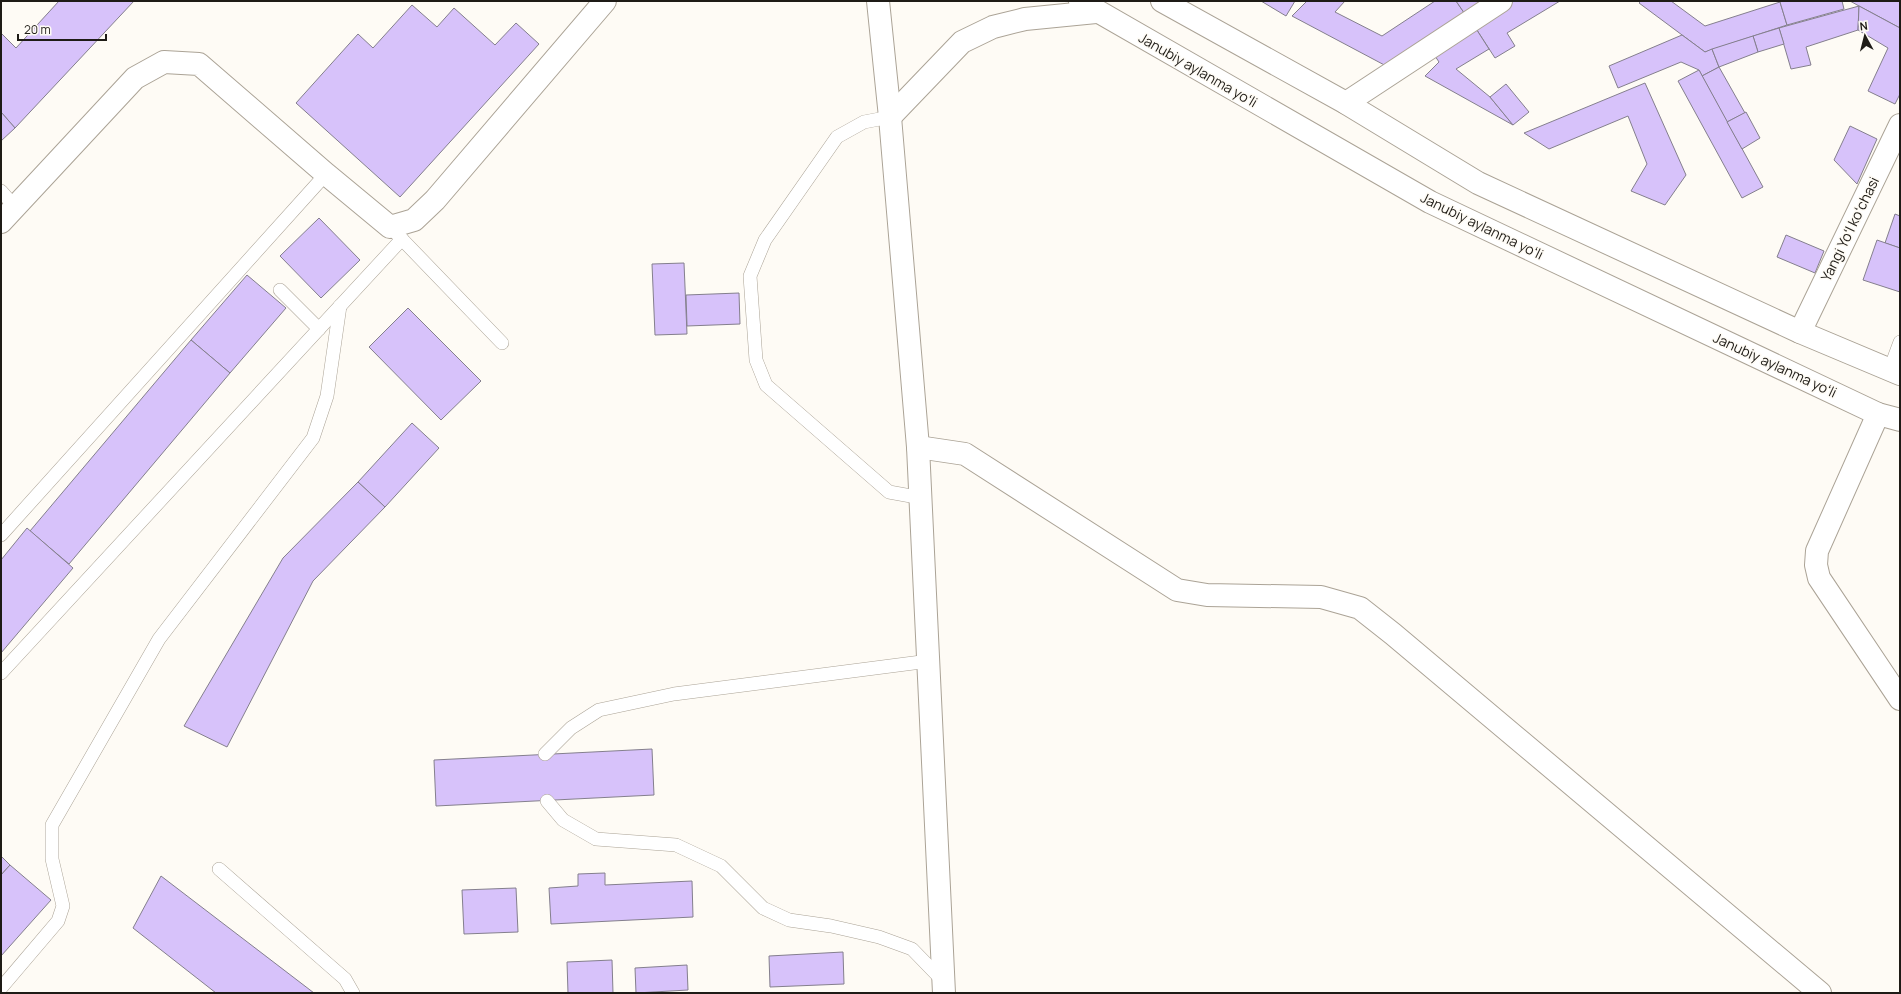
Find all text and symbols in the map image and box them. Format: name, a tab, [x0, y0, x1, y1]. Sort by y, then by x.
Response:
scale bar	[18, 16, 106, 42]
north arrow	[1845, 16, 1885, 56]
text: N	[1859, 18, 1869, 34]
text: 20 m	[24, 21, 51, 38]
street label: Janubiy aylanma yoʻli	[1135, 28, 1261, 111]
street label: Yangi Yoʻl koʻchasi	[1816, 173, 1883, 284]
street label: Janubiy aylanma yoʻli	[1418, 188, 1547, 264]
street label: Janubiy aylanma yoʻli	[1710, 328, 1840, 402]

